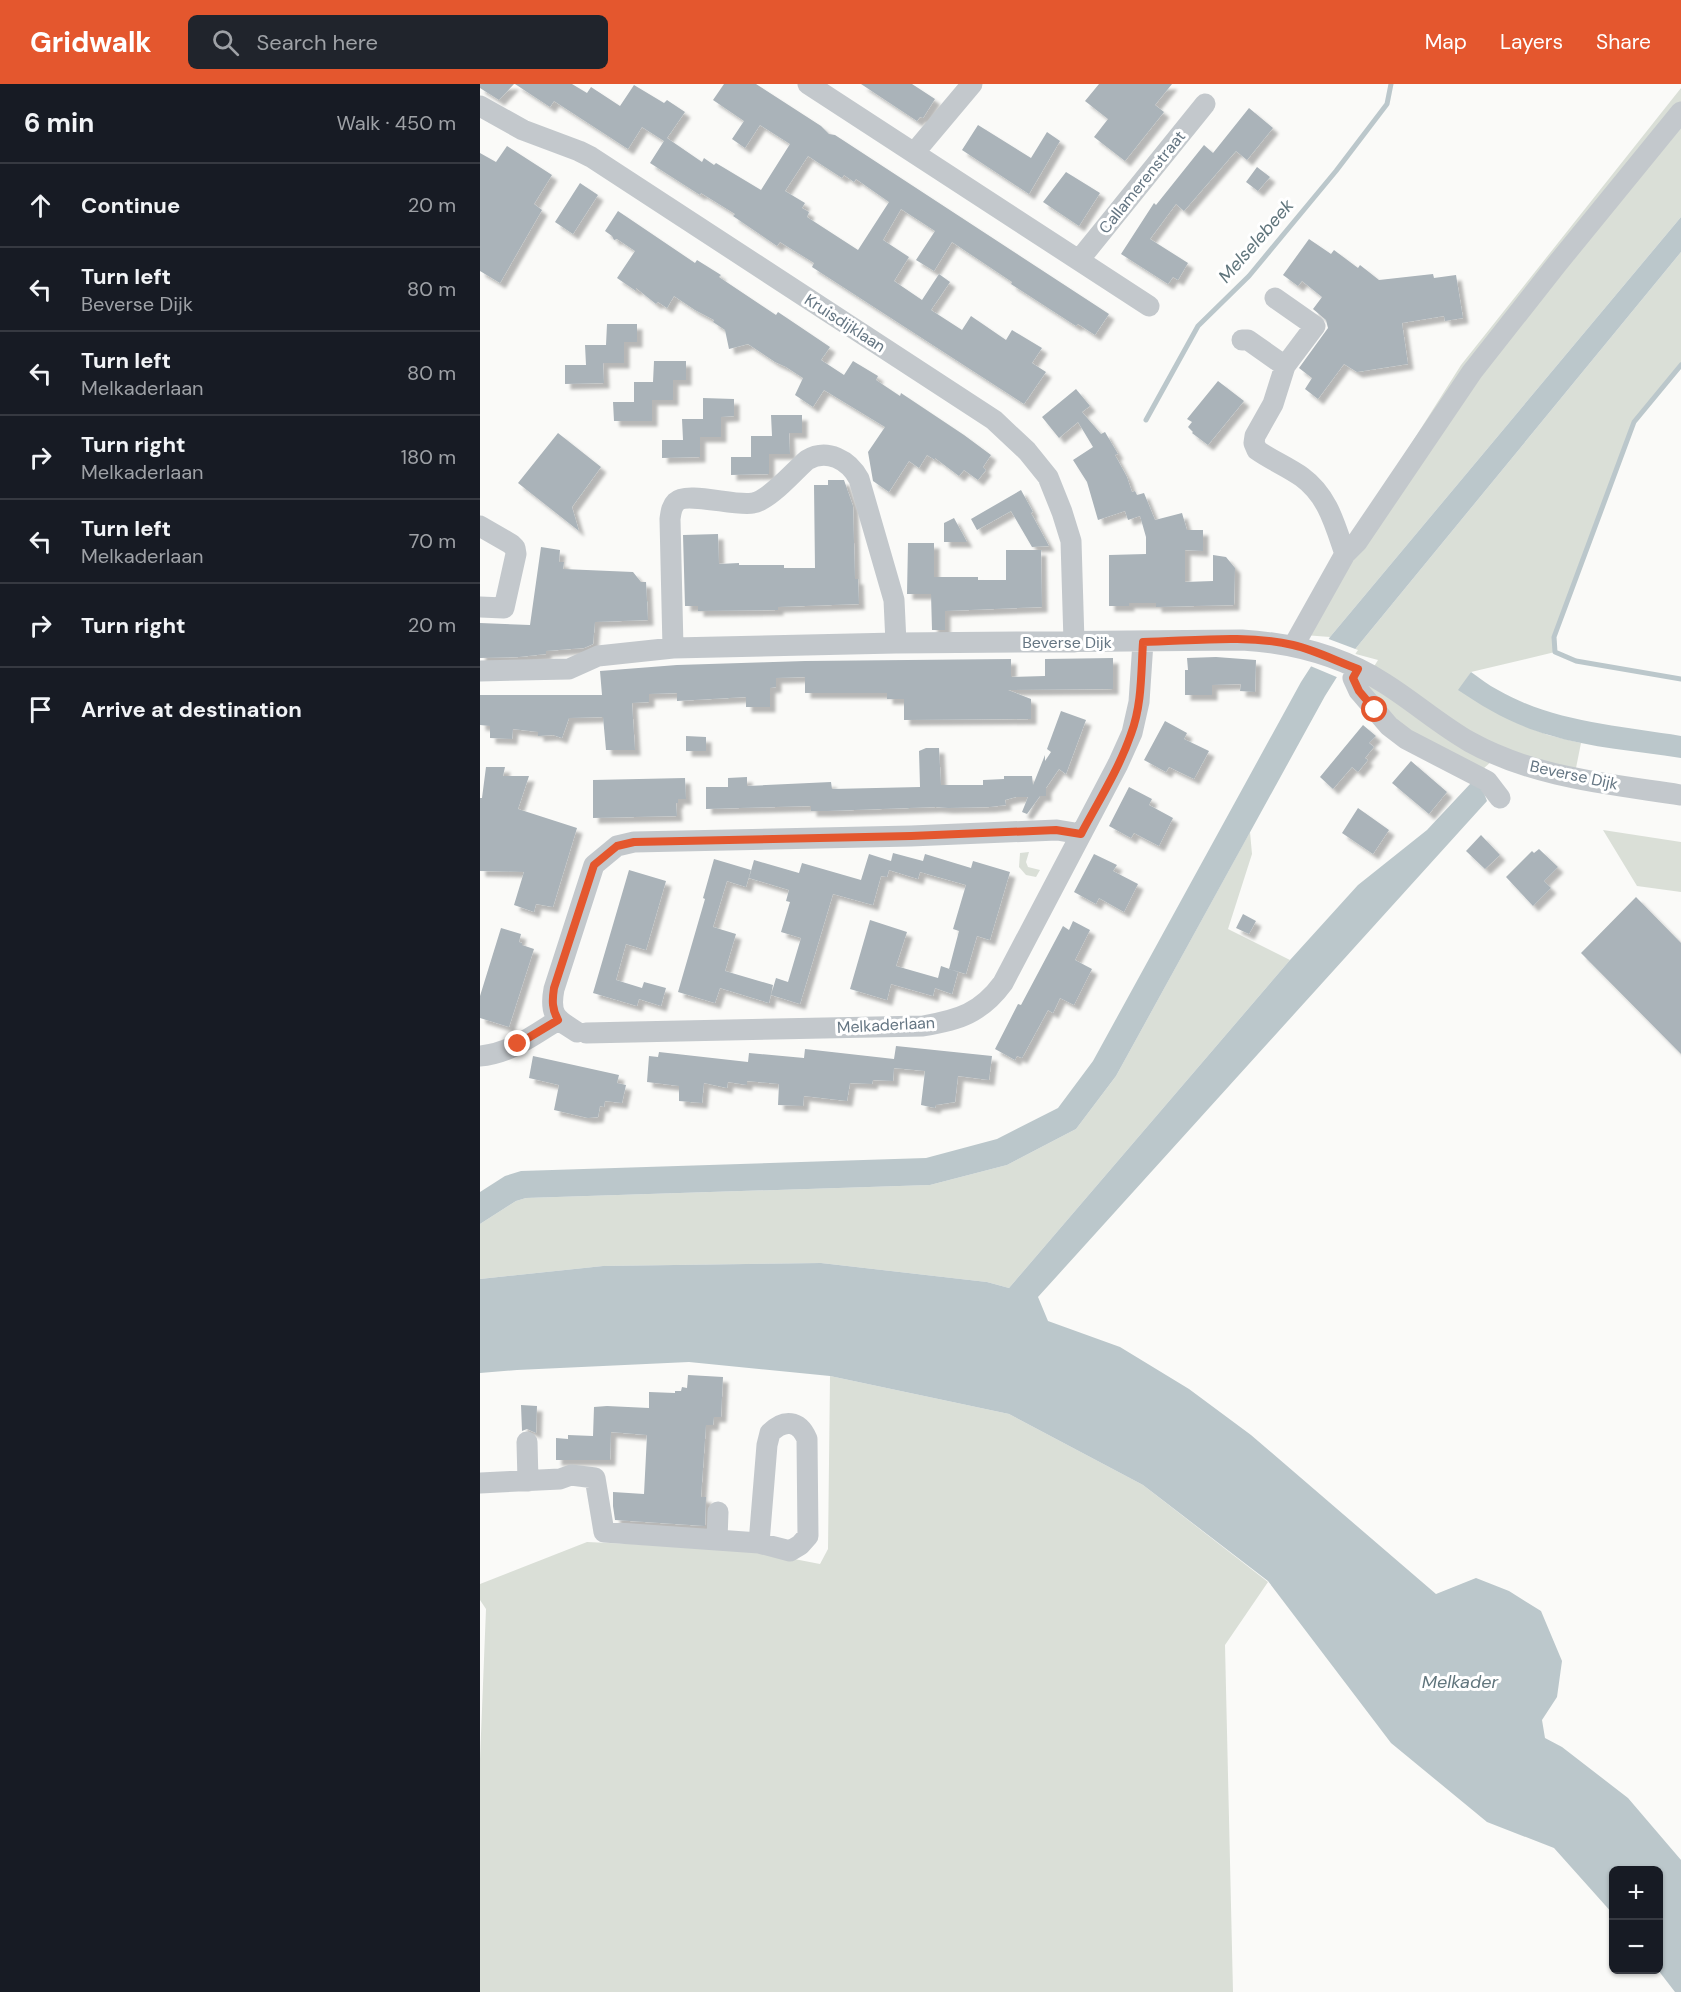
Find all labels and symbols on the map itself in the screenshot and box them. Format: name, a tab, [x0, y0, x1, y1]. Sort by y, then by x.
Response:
street label: Callamerenstraat	[1094, 126, 1190, 238]
water label: Melselebeek	[1213, 193, 1300, 288]
street label: Kruisdijklaan	[801, 289, 889, 357]
street label: Beverse Dijk	[1022, 632, 1112, 653]
route start	[1361, 696, 1387, 722]
street label: Beverse Dijk	[1528, 755, 1620, 795]
street label: Melkaderlaan	[837, 1012, 935, 1038]
route end	[504, 1030, 530, 1056]
water label: Melkader	[1422, 1670, 1499, 1694]

